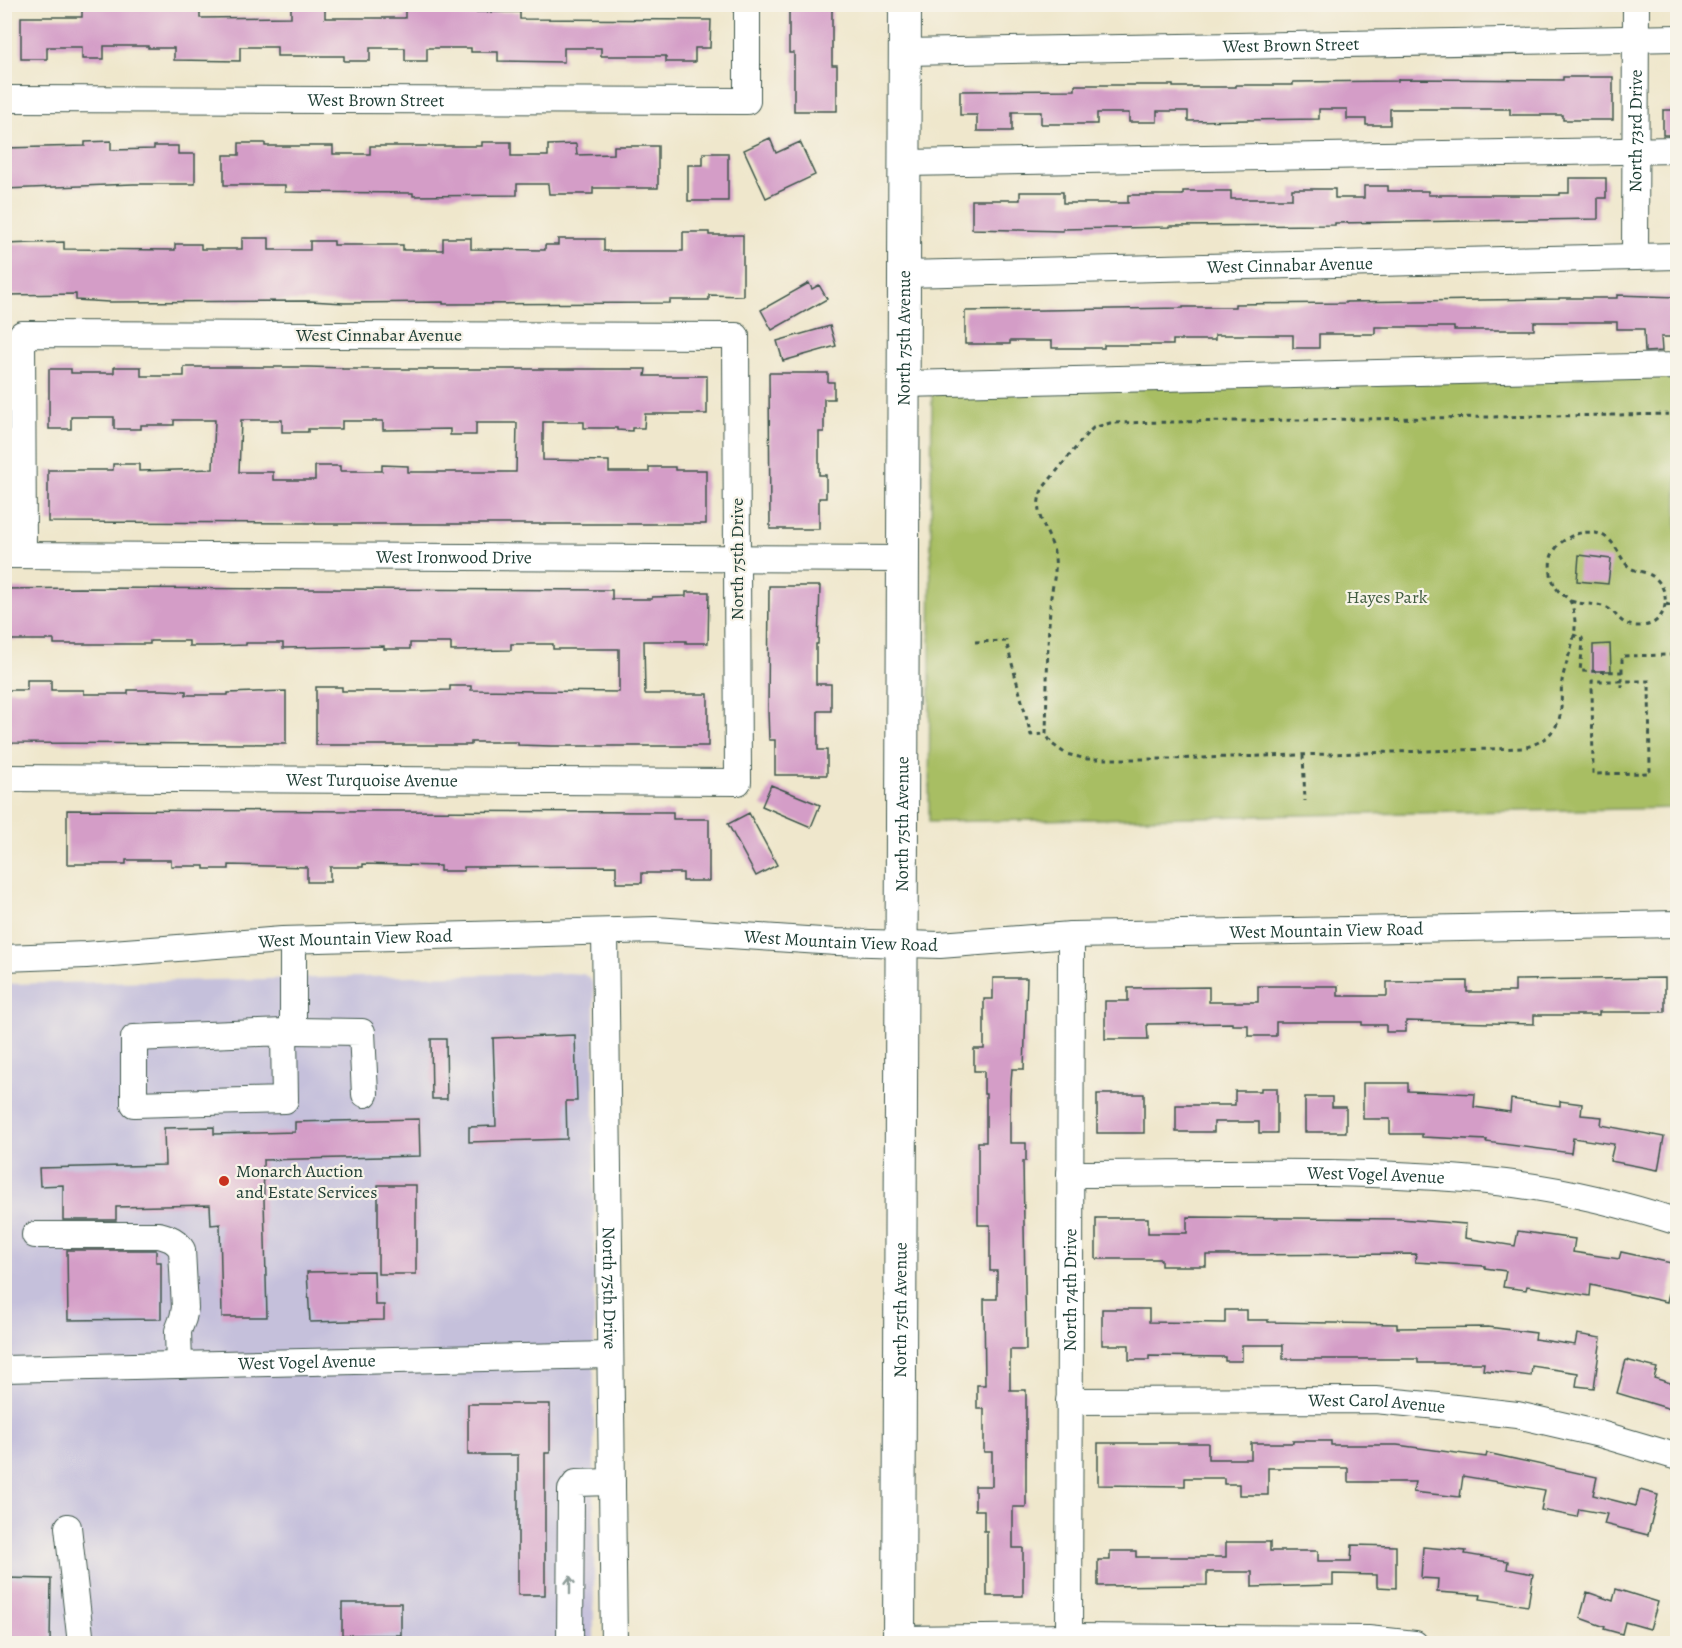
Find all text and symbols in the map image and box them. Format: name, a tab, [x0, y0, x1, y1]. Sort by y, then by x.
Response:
street label: West Brown Street	[1221, 32, 1360, 58]
street label: North 73rd Drive	[1623, 69, 1648, 193]
street label: West Brown Street	[307, 88, 444, 112]
street label: West Cinnabar Avenue	[1206, 251, 1373, 279]
street label: North 75th Avenue	[892, 270, 916, 406]
street label: West Cinnabar Avenue	[295, 323, 462, 347]
street label: North 75th Drive	[725, 498, 749, 620]
street label: West Ironwood Drive	[375, 545, 532, 569]
park label: Hayes Park	[1346, 585, 1428, 609]
street label: North 75th Avenue	[890, 756, 914, 892]
street label: West Turquoise Avenue	[285, 768, 458, 792]
street label: West Mountain View Road	[1228, 917, 1424, 944]
street label: West Mountain View Road	[257, 923, 453, 954]
street label: West Mountain View Road	[742, 924, 938, 957]
place label: Monarch Auction and Estate Services	[236, 1159, 377, 1204]
street label: West Vogel Avenue	[1306, 1161, 1446, 1190]
marker: Monarch Auction and Estate Services	[217, 1174, 231, 1188]
street label: North 75th Drive	[597, 1227, 622, 1349]
street label: North 74th Drive	[1058, 1228, 1082, 1352]
street label: North 75th Avenue	[888, 1242, 912, 1378]
street label: West Vogel Avenue	[237, 1348, 376, 1376]
street label: West Carol Avenue	[1307, 1388, 1447, 1419]
one-way arrow	[564, 1576, 576, 1596]

